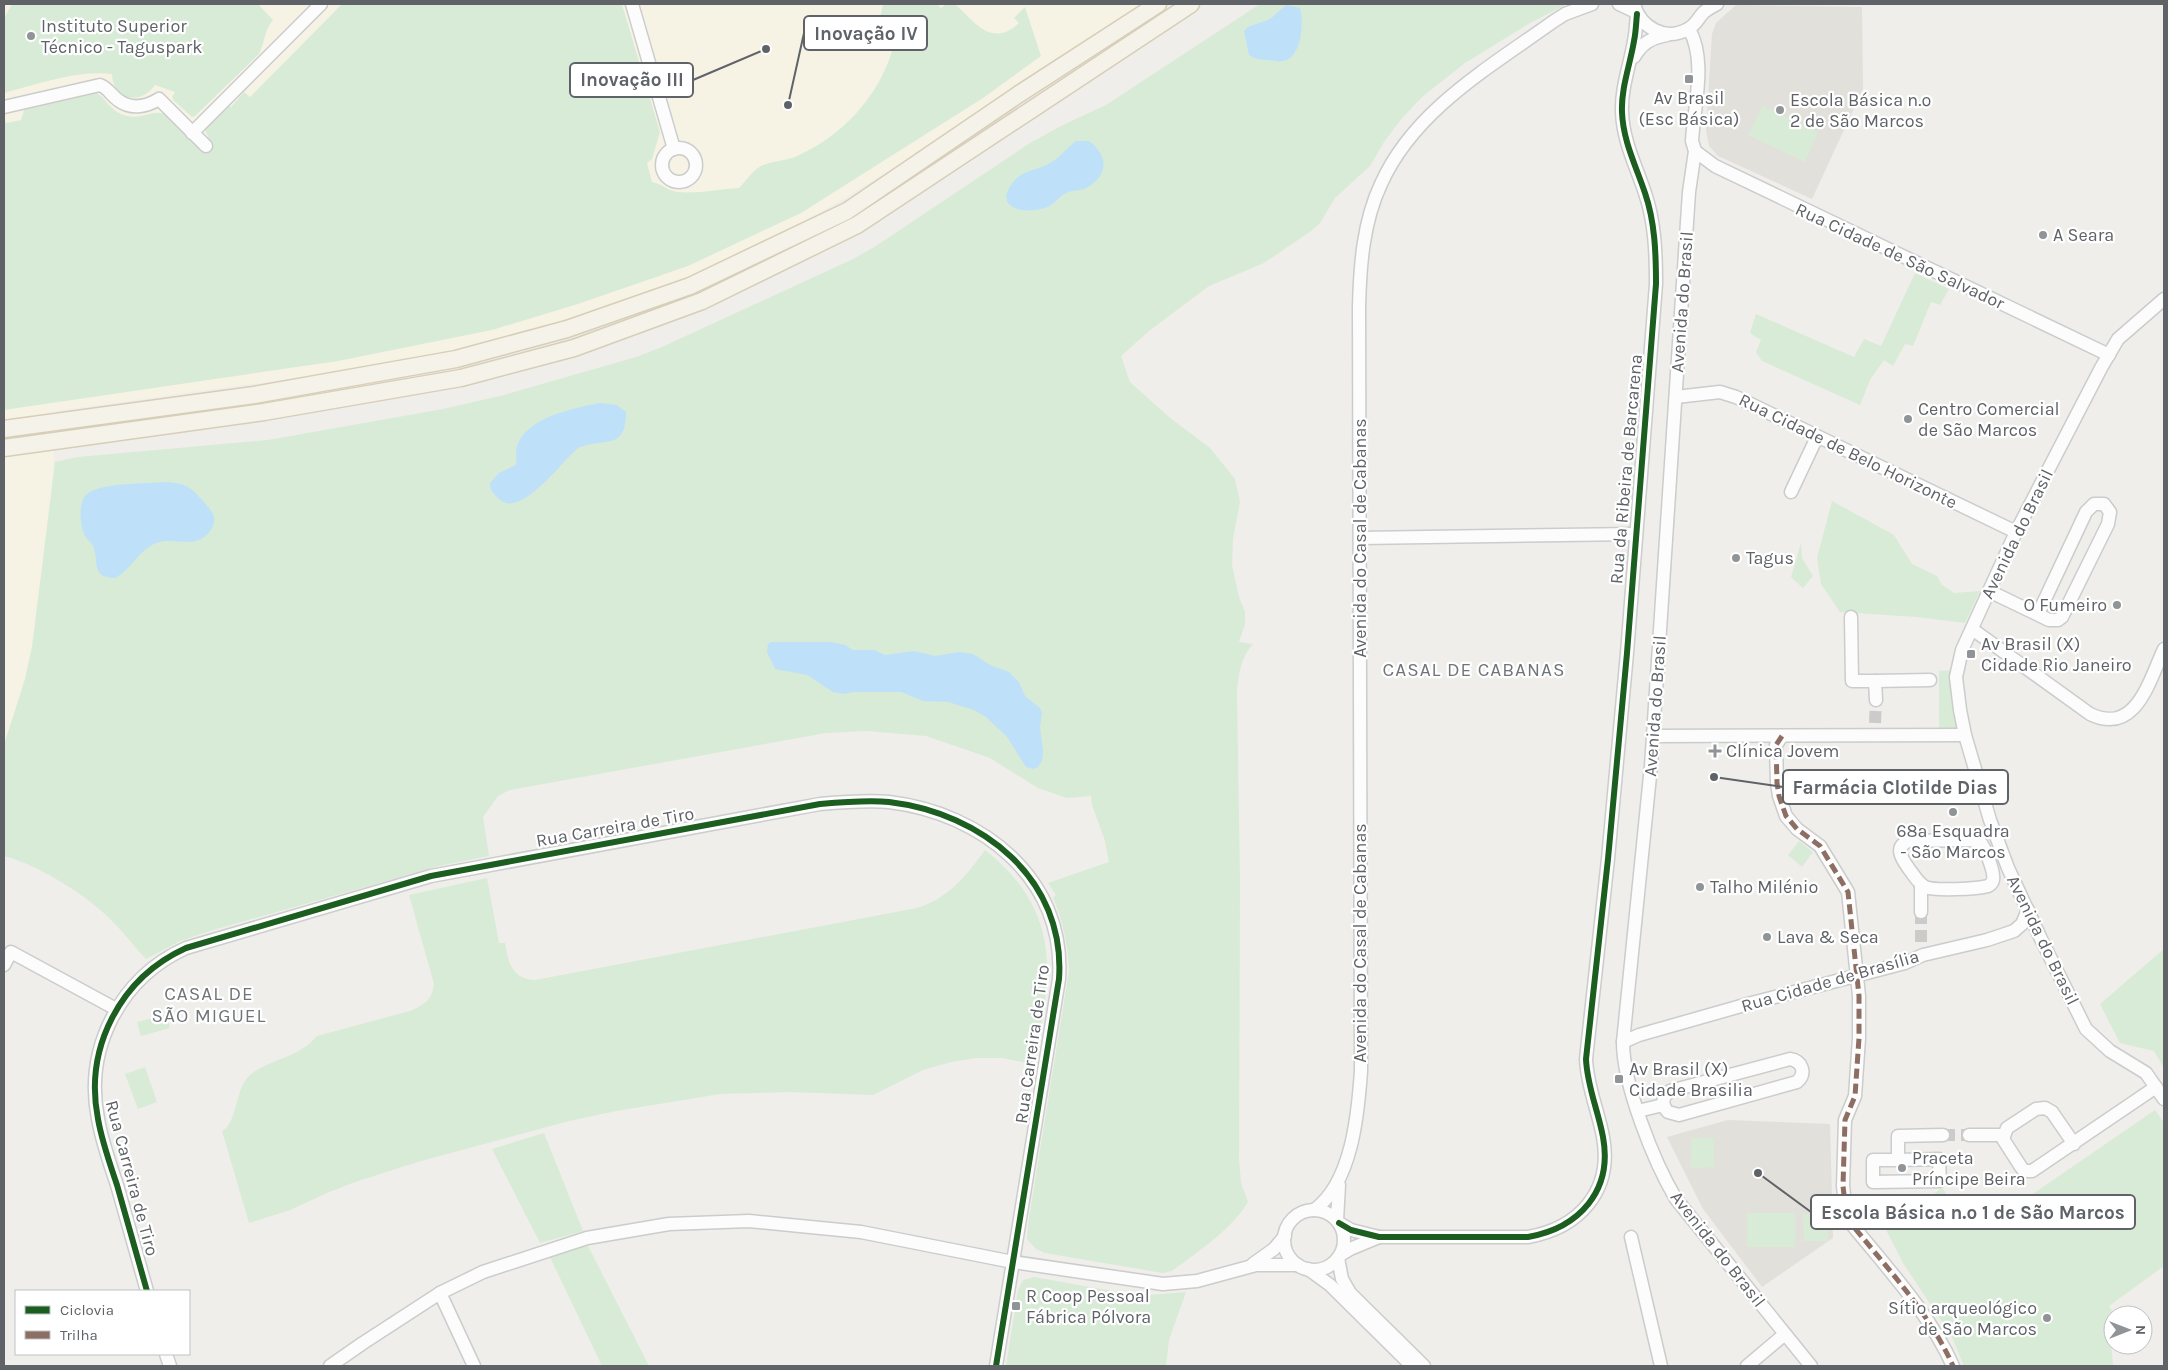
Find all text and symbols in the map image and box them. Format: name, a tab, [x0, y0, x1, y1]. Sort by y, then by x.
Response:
place label: Instituto Superior Técnico - Taguspark	[41, 15, 202, 58]
callout: Inovação IV	[804, 16, 927, 50]
text: Inovação IV	[814, 23, 918, 45]
marker: Instituto Superior Técnico - Taguspark	[25, 30, 37, 42]
callout: Inovação III	[570, 63, 693, 97]
text: Inovação III	[580, 69, 684, 91]
marker: Av Brasil (Esc Básica)	[1683, 73, 1695, 85]
place label: Av Brasil (Esc Básica)	[1638, 87, 1740, 130]
place label: Escola Básica n.º 2 de São Marcos	[1790, 89, 1931, 132]
marker: Escola Básica n.º 2 de São Marcos	[1774, 104, 1786, 116]
street label: Rua Cidade de São Salvador	[1792, 198, 2008, 314]
place label: A Seara	[2053, 224, 2114, 246]
marker: A Seara	[2037, 229, 2049, 241]
street label: Avenida do Brasil	[1666, 231, 1698, 373]
street label: Rua da Ribeira de Barcarena	[1605, 353, 1647, 585]
street label: Rua Cidade de Belo Horizonte	[1735, 389, 1961, 513]
place label: Centro Comercial de São Marcos	[1918, 398, 2060, 441]
marker: Centro Comercial de São Marcos	[1902, 413, 1914, 425]
street label: Avenida do Casal de Cabanas	[1349, 418, 1371, 658]
street label: Avenida do Brasil	[1976, 466, 2058, 602]
place label: Tagus	[1746, 547, 1794, 569]
marker: Tagus	[1730, 552, 1742, 564]
place label: O Fumeiro	[2023, 594, 2107, 616]
marker: O Fumeiro	[2111, 599, 2123, 611]
place label: Av Brasil (X) Cidade Rio Janeiro	[1981, 633, 2132, 676]
street label: Avenida do Brasil	[1639, 635, 1671, 777]
marker: Av Brasil (X) Cidade Rio Janeiro	[1965, 648, 1977, 660]
district label: CASAL DE CABANAS	[1383, 659, 1565, 681]
place label: Clínica Jovem	[1726, 740, 1839, 762]
marker: Clínica Jovem	[1708, 744, 1722, 758]
callout: Farmácia Clotilde Dias	[1783, 770, 2008, 804]
text: Farmácia Clotilde Dias	[1793, 777, 1997, 799]
street label: Rua Carreira de Tiro	[534, 802, 696, 852]
marker: 68ª Esquadra - São Marcos	[1947, 806, 1959, 818]
place label: 68ª Esquadra - São Marcos	[1896, 820, 2010, 863]
street label: Avenida do Casal de Cabanas	[1349, 823, 1371, 1063]
street label: Avenida do Brasil	[2002, 872, 2084, 1008]
place label: Talho Milénio	[1710, 876, 1818, 898]
marker: Talho Milénio	[1694, 881, 1706, 893]
place label: Lava & Seca	[1777, 926, 1879, 948]
marker: Lava & Seca	[1761, 931, 1773, 943]
street label: Rua Cidade de Brasília	[1738, 945, 1922, 1017]
street label: Rua Carreira de Tiro	[1010, 963, 1054, 1125]
district label: CASAL DE SÃO MIGUEL	[152, 983, 266, 1027]
place label: Av Brasil (X) Cidade Brasilia	[1629, 1058, 1753, 1101]
marker: Av Brasil (X) Cidade Brasilia	[1613, 1073, 1625, 1085]
street label: Rua Carreira de Tiro	[101, 1098, 163, 1258]
place label: Praceta Príncipe Beira	[1912, 1147, 2026, 1190]
marker: Praceta Príncipe Beira	[1896, 1162, 1908, 1174]
street label: Avenida do Brasil	[1666, 1186, 1770, 1312]
callout: Escola Básica n.º 1 de São Marcos	[1811, 1195, 2135, 1229]
text: Escola Básica n.º 1 de São Marcos	[1821, 1202, 2125, 1224]
place label: R Coop Pessoal Fábrica Pólvora	[1026, 1285, 1151, 1328]
legend	[15, 1290, 190, 1355]
place label: Sítio arqueológico de São Marcos	[1888, 1297, 2037, 1340]
marker: R Coop Pessoal Fábrica Pólvora	[1010, 1300, 1022, 1312]
text: Ciclovia	[60, 1301, 114, 1319]
north arrow	[2103, 1305, 2153, 1355]
marker: Sítio arqueológico de São Marcos	[2041, 1312, 2053, 1324]
text: N	[2132, 1325, 2149, 1335]
text: Trilha	[60, 1326, 98, 1344]

